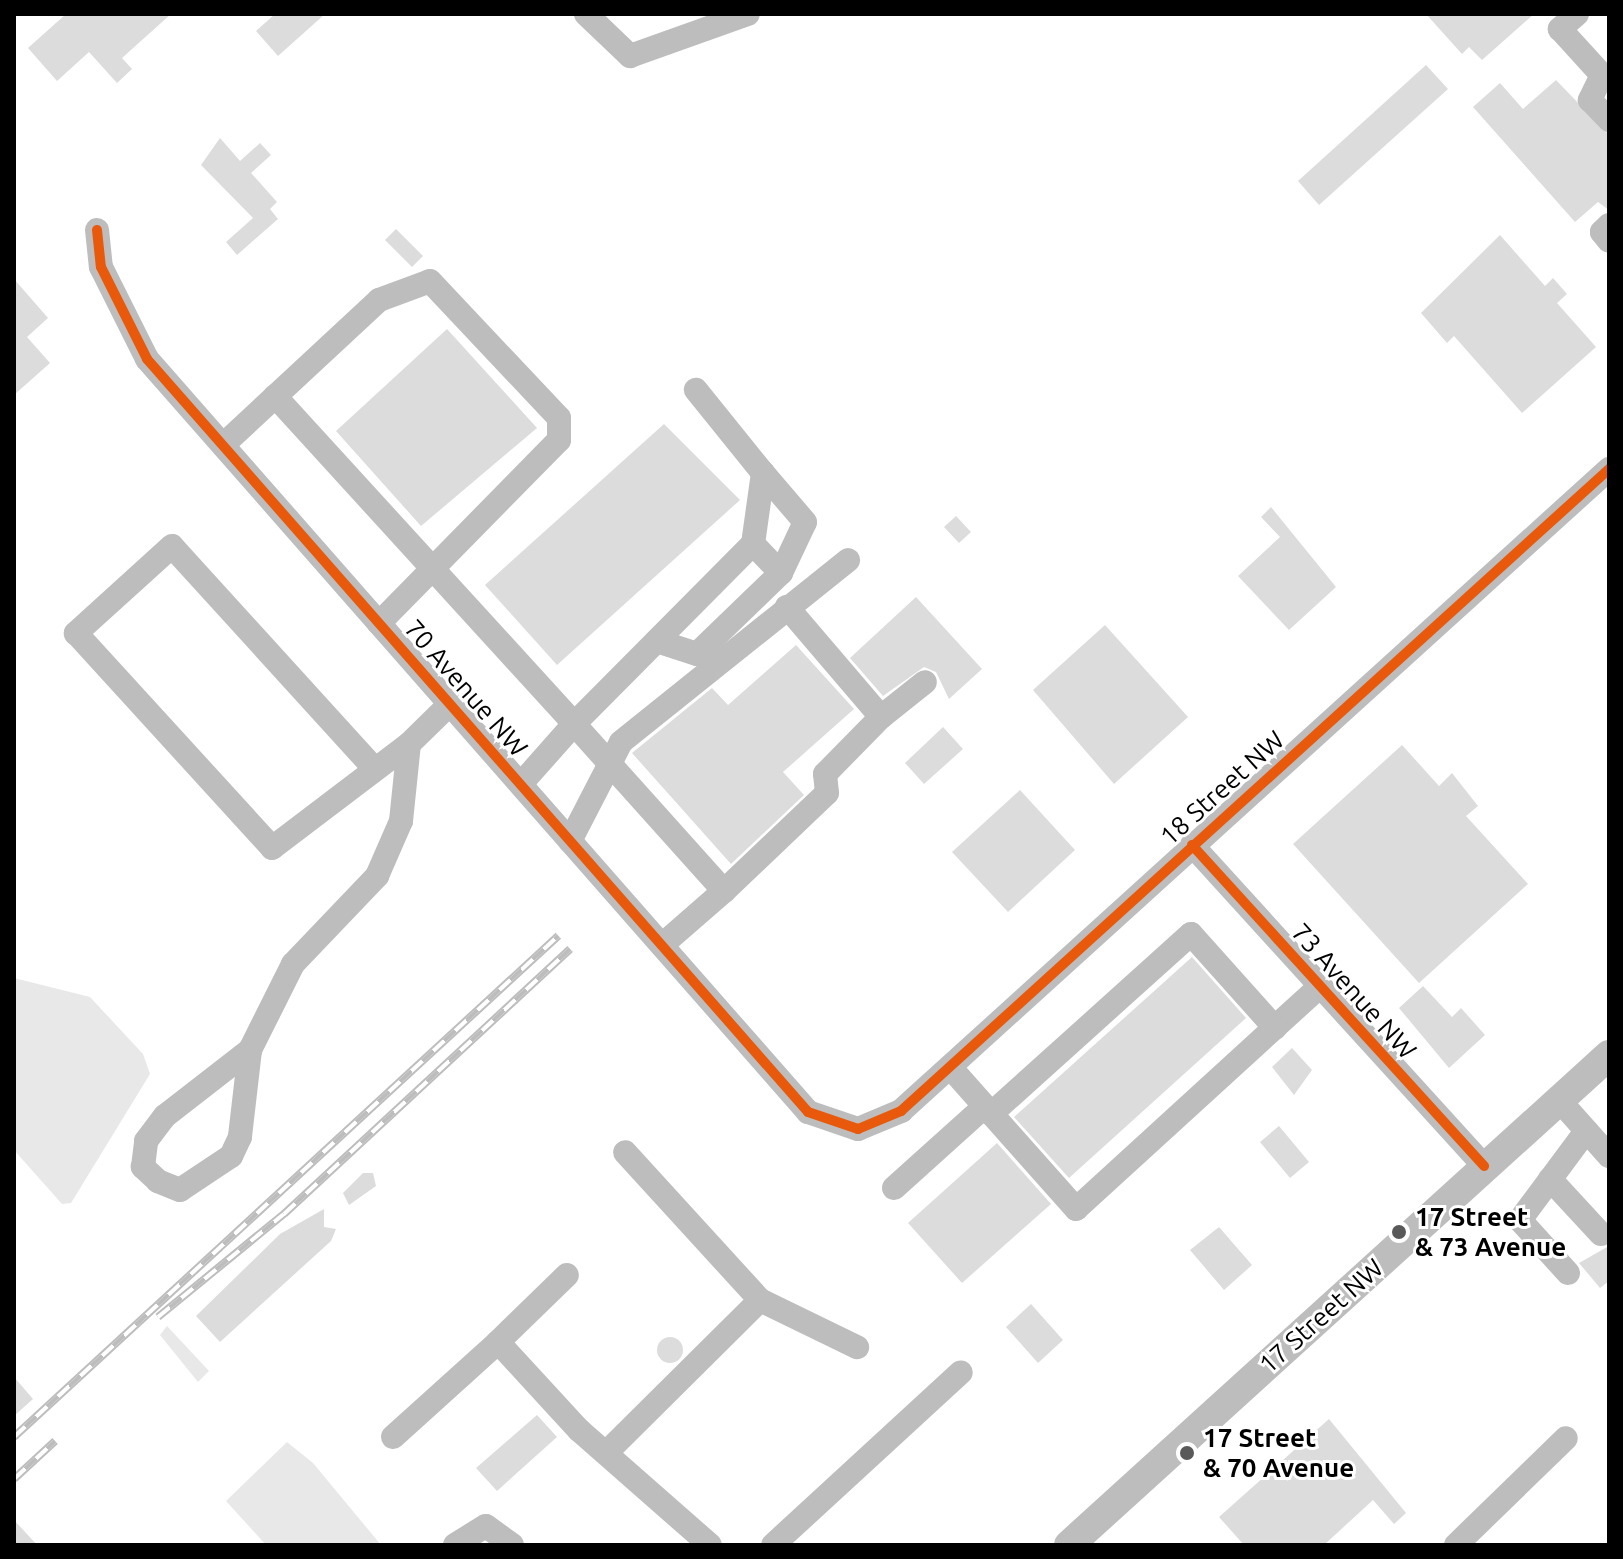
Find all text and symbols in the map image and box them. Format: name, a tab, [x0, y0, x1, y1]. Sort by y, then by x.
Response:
street label: 70 Avenue NW	[398, 613, 534, 763]
street label: 18 Street NW	[1153, 724, 1291, 852]
street label: 73 Avenue NW	[1285, 917, 1423, 1065]
place label: 17 Street & 73 Avenue	[1415, 1201, 1566, 1262]
marker: 17 Street & 73 Avenue	[1390, 1223, 1408, 1241]
street label: 17 Street NW	[1252, 1252, 1390, 1380]
place label: 17 Street & 70 Avenue	[1203, 1422, 1354, 1484]
marker: 17 Street & 70 Avenue	[1178, 1444, 1196, 1462]

